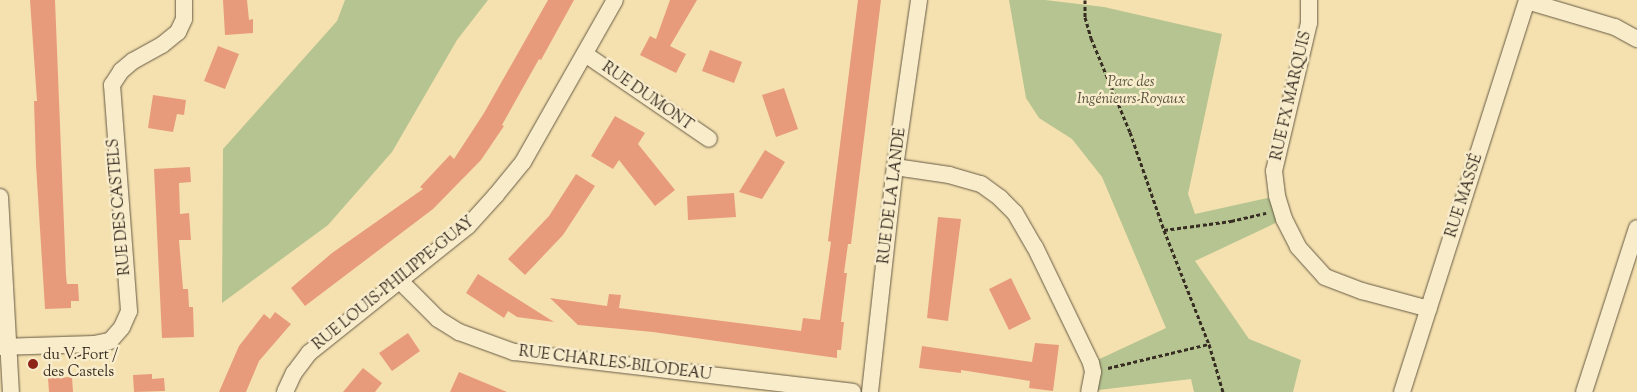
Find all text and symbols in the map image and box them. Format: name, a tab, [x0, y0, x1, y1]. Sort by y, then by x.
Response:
street label: RUE FX MARQUIS	[1268, 30, 1316, 162]
street label: RUE DUMONT	[598, 59, 696, 135]
park label: Parc des Ingénieurs-Royaux	[1077, 73, 1185, 108]
street label: RUE DE LA LANDE	[876, 127, 910, 265]
street label: RUE DES CASTELS	[105, 138, 135, 276]
street label: RUE MASSÉ	[1443, 152, 1487, 240]
street label: RUE LOUIS-PHILIPPE-GUAY	[310, 213, 478, 355]
street label: RUE CHARLES-BILODEAU	[518, 343, 712, 385]
place label: du V.-Fort / des Castels	[43, 346, 118, 381]
marker: du V.-Fort / des Castels	[27, 358, 39, 370]

